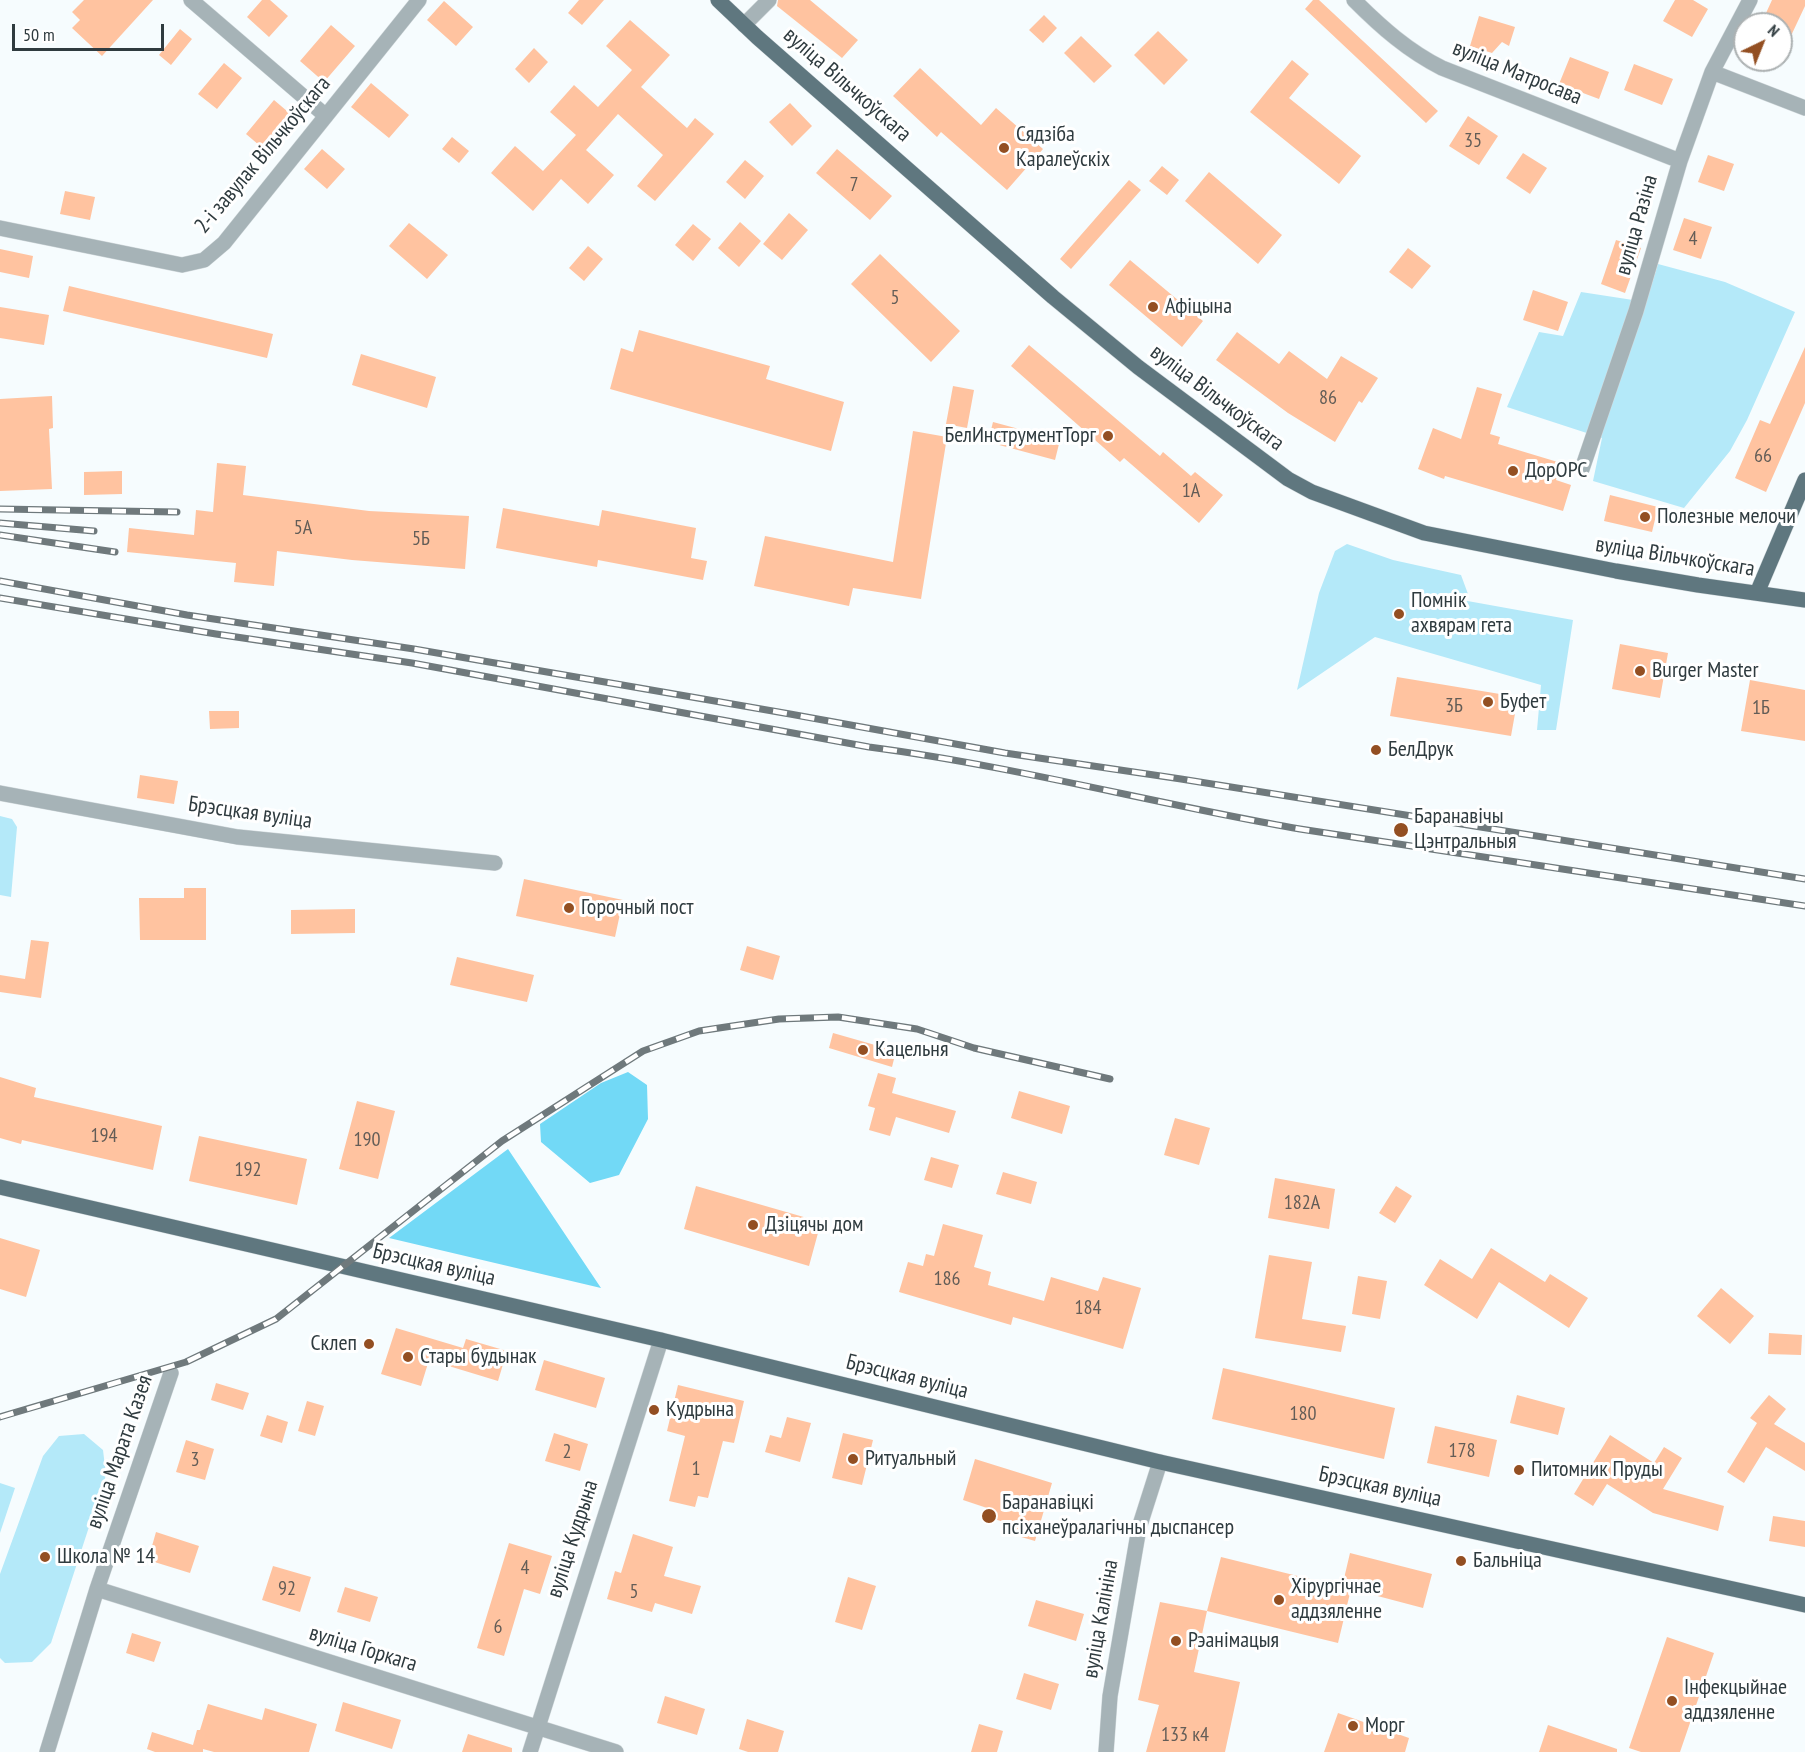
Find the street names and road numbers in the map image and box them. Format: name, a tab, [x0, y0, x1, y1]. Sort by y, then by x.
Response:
street label: вуліца Вільчкоўскага	[778, 22, 916, 148]
street label: вуліца Матросава	[1449, 35, 1585, 111]
street label: 2-і завулак Вільчкоўскага	[190, 71, 336, 239]
street label: вуліца Разіна	[1610, 172, 1664, 278]
street label: вуліца Вільчкоўскага	[1145, 339, 1289, 457]
street label: вуліца Вільчкоўскага	[1594, 531, 1756, 583]
street label: Брэсцкая вуліца	[186, 791, 314, 835]
street label: Брэсцкая вуліца	[370, 1238, 498, 1292]
street label: Брэсцкая вуліца	[843, 1349, 971, 1405]
street label: вуліца Марата Казея	[81, 1372, 159, 1532]
street label: Брэсцкая вуліца	[1316, 1461, 1444, 1513]
street label: вуліца Кудрына	[542, 1477, 604, 1601]
street label: вуліца Калініна	[1078, 1558, 1124, 1680]
street label: вуліца Горкага	[306, 1620, 420, 1678]

